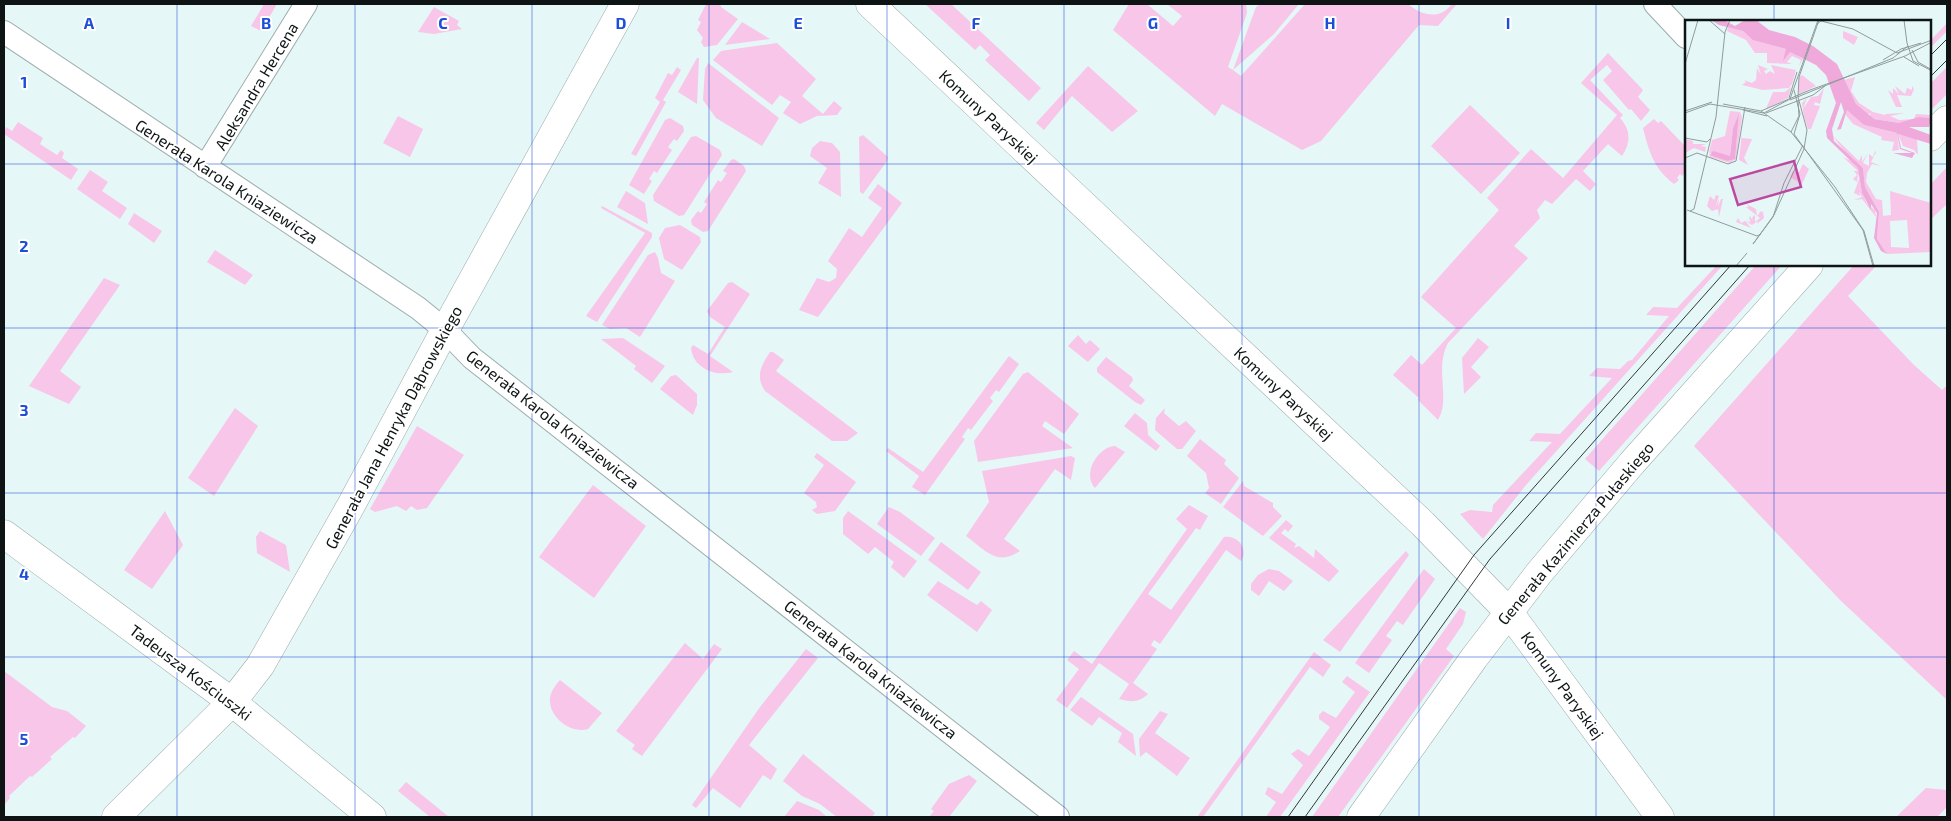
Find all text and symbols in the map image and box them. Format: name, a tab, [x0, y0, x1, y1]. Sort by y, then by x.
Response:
text: A	[84, 13, 95, 32]
text: B	[261, 13, 271, 32]
text: C	[438, 13, 448, 32]
text: D	[616, 13, 627, 32]
text: E	[793, 13, 803, 32]
text: F	[972, 13, 981, 32]
text: G	[1148, 13, 1158, 32]
text: H	[1324, 13, 1336, 32]
text: I	[1506, 13, 1510, 32]
street label: Aleksandra Hercena	[210, 19, 302, 153]
inset map	[1685, 20, 1931, 266]
street label: Komuny Paryskiej	[935, 65, 1042, 167]
text: 1	[21, 72, 27, 91]
street label: Generała Karola Kniaziewicza	[132, 115, 322, 247]
text: 2	[19, 236, 29, 255]
street label: Generała Jana Henryka Dąbrowskiego	[321, 302, 465, 552]
street label: Komuny Paryskiej	[1230, 342, 1337, 444]
street label: Generała Karola Kniaziewicza	[463, 346, 643, 492]
text: 3	[19, 400, 29, 419]
street label: Generała Kazimierza Pułaskiego	[1493, 438, 1657, 628]
text: 4	[19, 564, 29, 583]
street label: Generała Karola Kniaziewicza	[781, 596, 961, 742]
street label: Tadeusza Kościuszki	[126, 620, 256, 724]
street label: Komuny Paryskiej	[1517, 628, 1608, 743]
text: 5	[20, 729, 29, 748]

